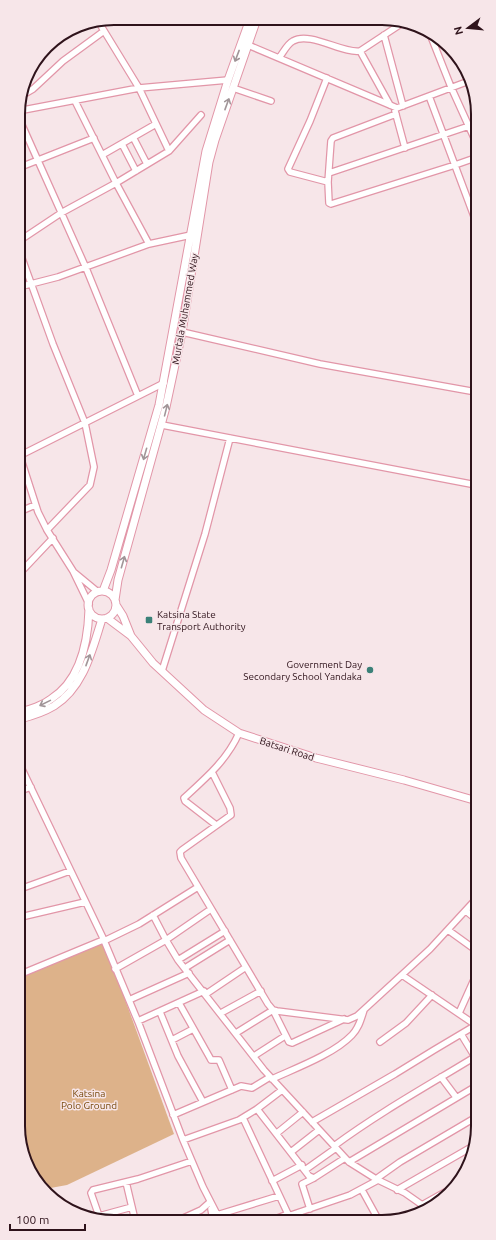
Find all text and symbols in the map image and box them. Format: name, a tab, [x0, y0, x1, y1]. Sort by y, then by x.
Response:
north arrow	[448, 8, 488, 48]
text: N	[451, 25, 465, 36]
one-way arrow	[232, 49, 240, 61]
one-way arrow	[224, 99, 232, 111]
street label: Murtala Muhammed Way	[170, 252, 200, 365]
one-way arrow	[162, 404, 170, 417]
one-way arrow	[141, 448, 148, 461]
one-way arrow	[120, 556, 127, 569]
place label: Katsina State Transport Authority	[157, 609, 246, 632]
marker: Katsina State Transport Authority	[144, 615, 154, 625]
one-way arrow	[84, 654, 92, 666]
place label: Government Day Secondary School Yandaka	[243, 659, 362, 682]
marker: Government Day Secondary School Yandaka	[365, 665, 375, 675]
one-way arrow	[40, 699, 52, 707]
street label: Batsari Road	[258, 735, 316, 763]
park label: Katsina Polo Ground	[61, 1088, 117, 1111]
scale bar	[10, 1206, 85, 1232]
text: 100 m	[16, 1213, 49, 1226]

